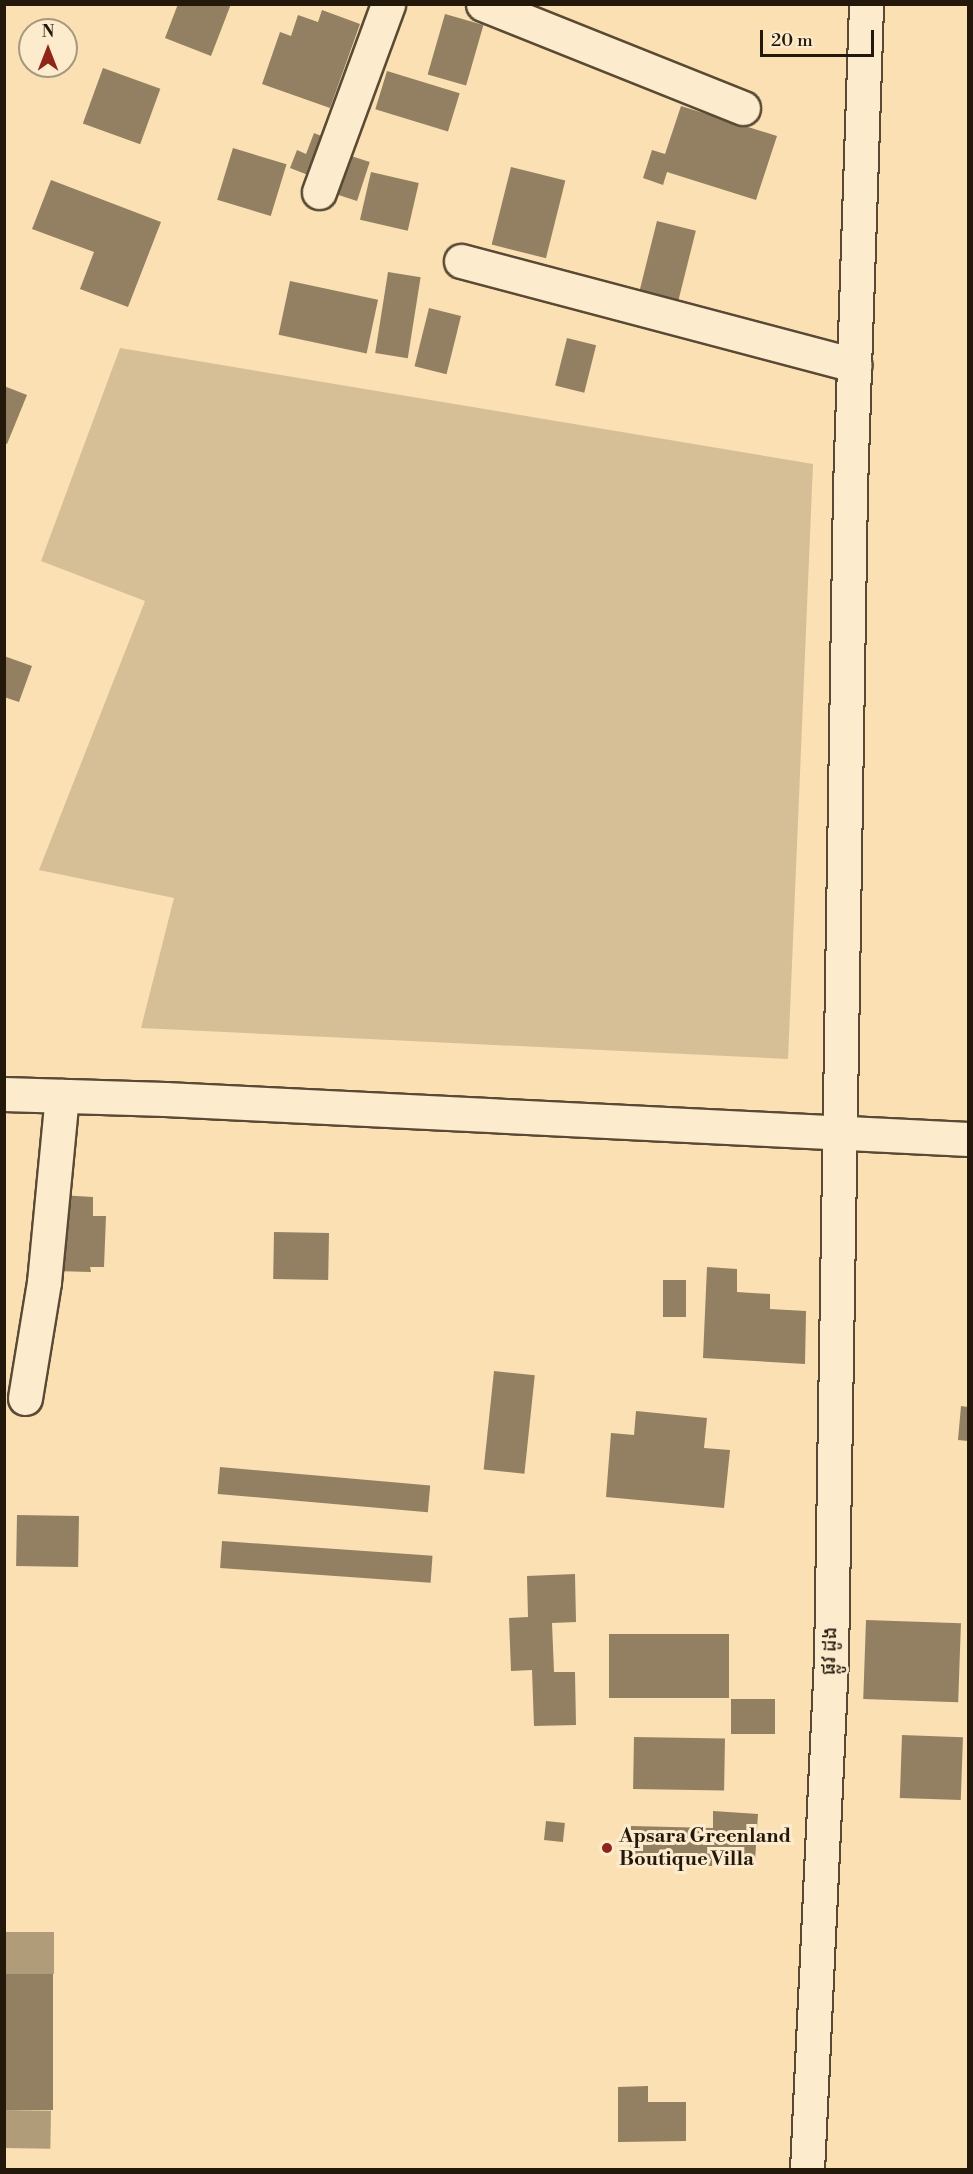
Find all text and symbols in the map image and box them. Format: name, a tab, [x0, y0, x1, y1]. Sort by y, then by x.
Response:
north arrow	[18, 18, 78, 78]
scale bar	[763, 18, 877, 56]
text: N	[42, 22, 54, 42]
text: 20 m	[771, 29, 813, 52]
street label: ផ្លូវ ដូង	[817, 1626, 843, 1676]
place label: Apsara Greenland Boutique Villa	[619, 1824, 791, 1871]
marker: Apsara Greenland Boutique Villa	[600, 1841, 614, 1855]

